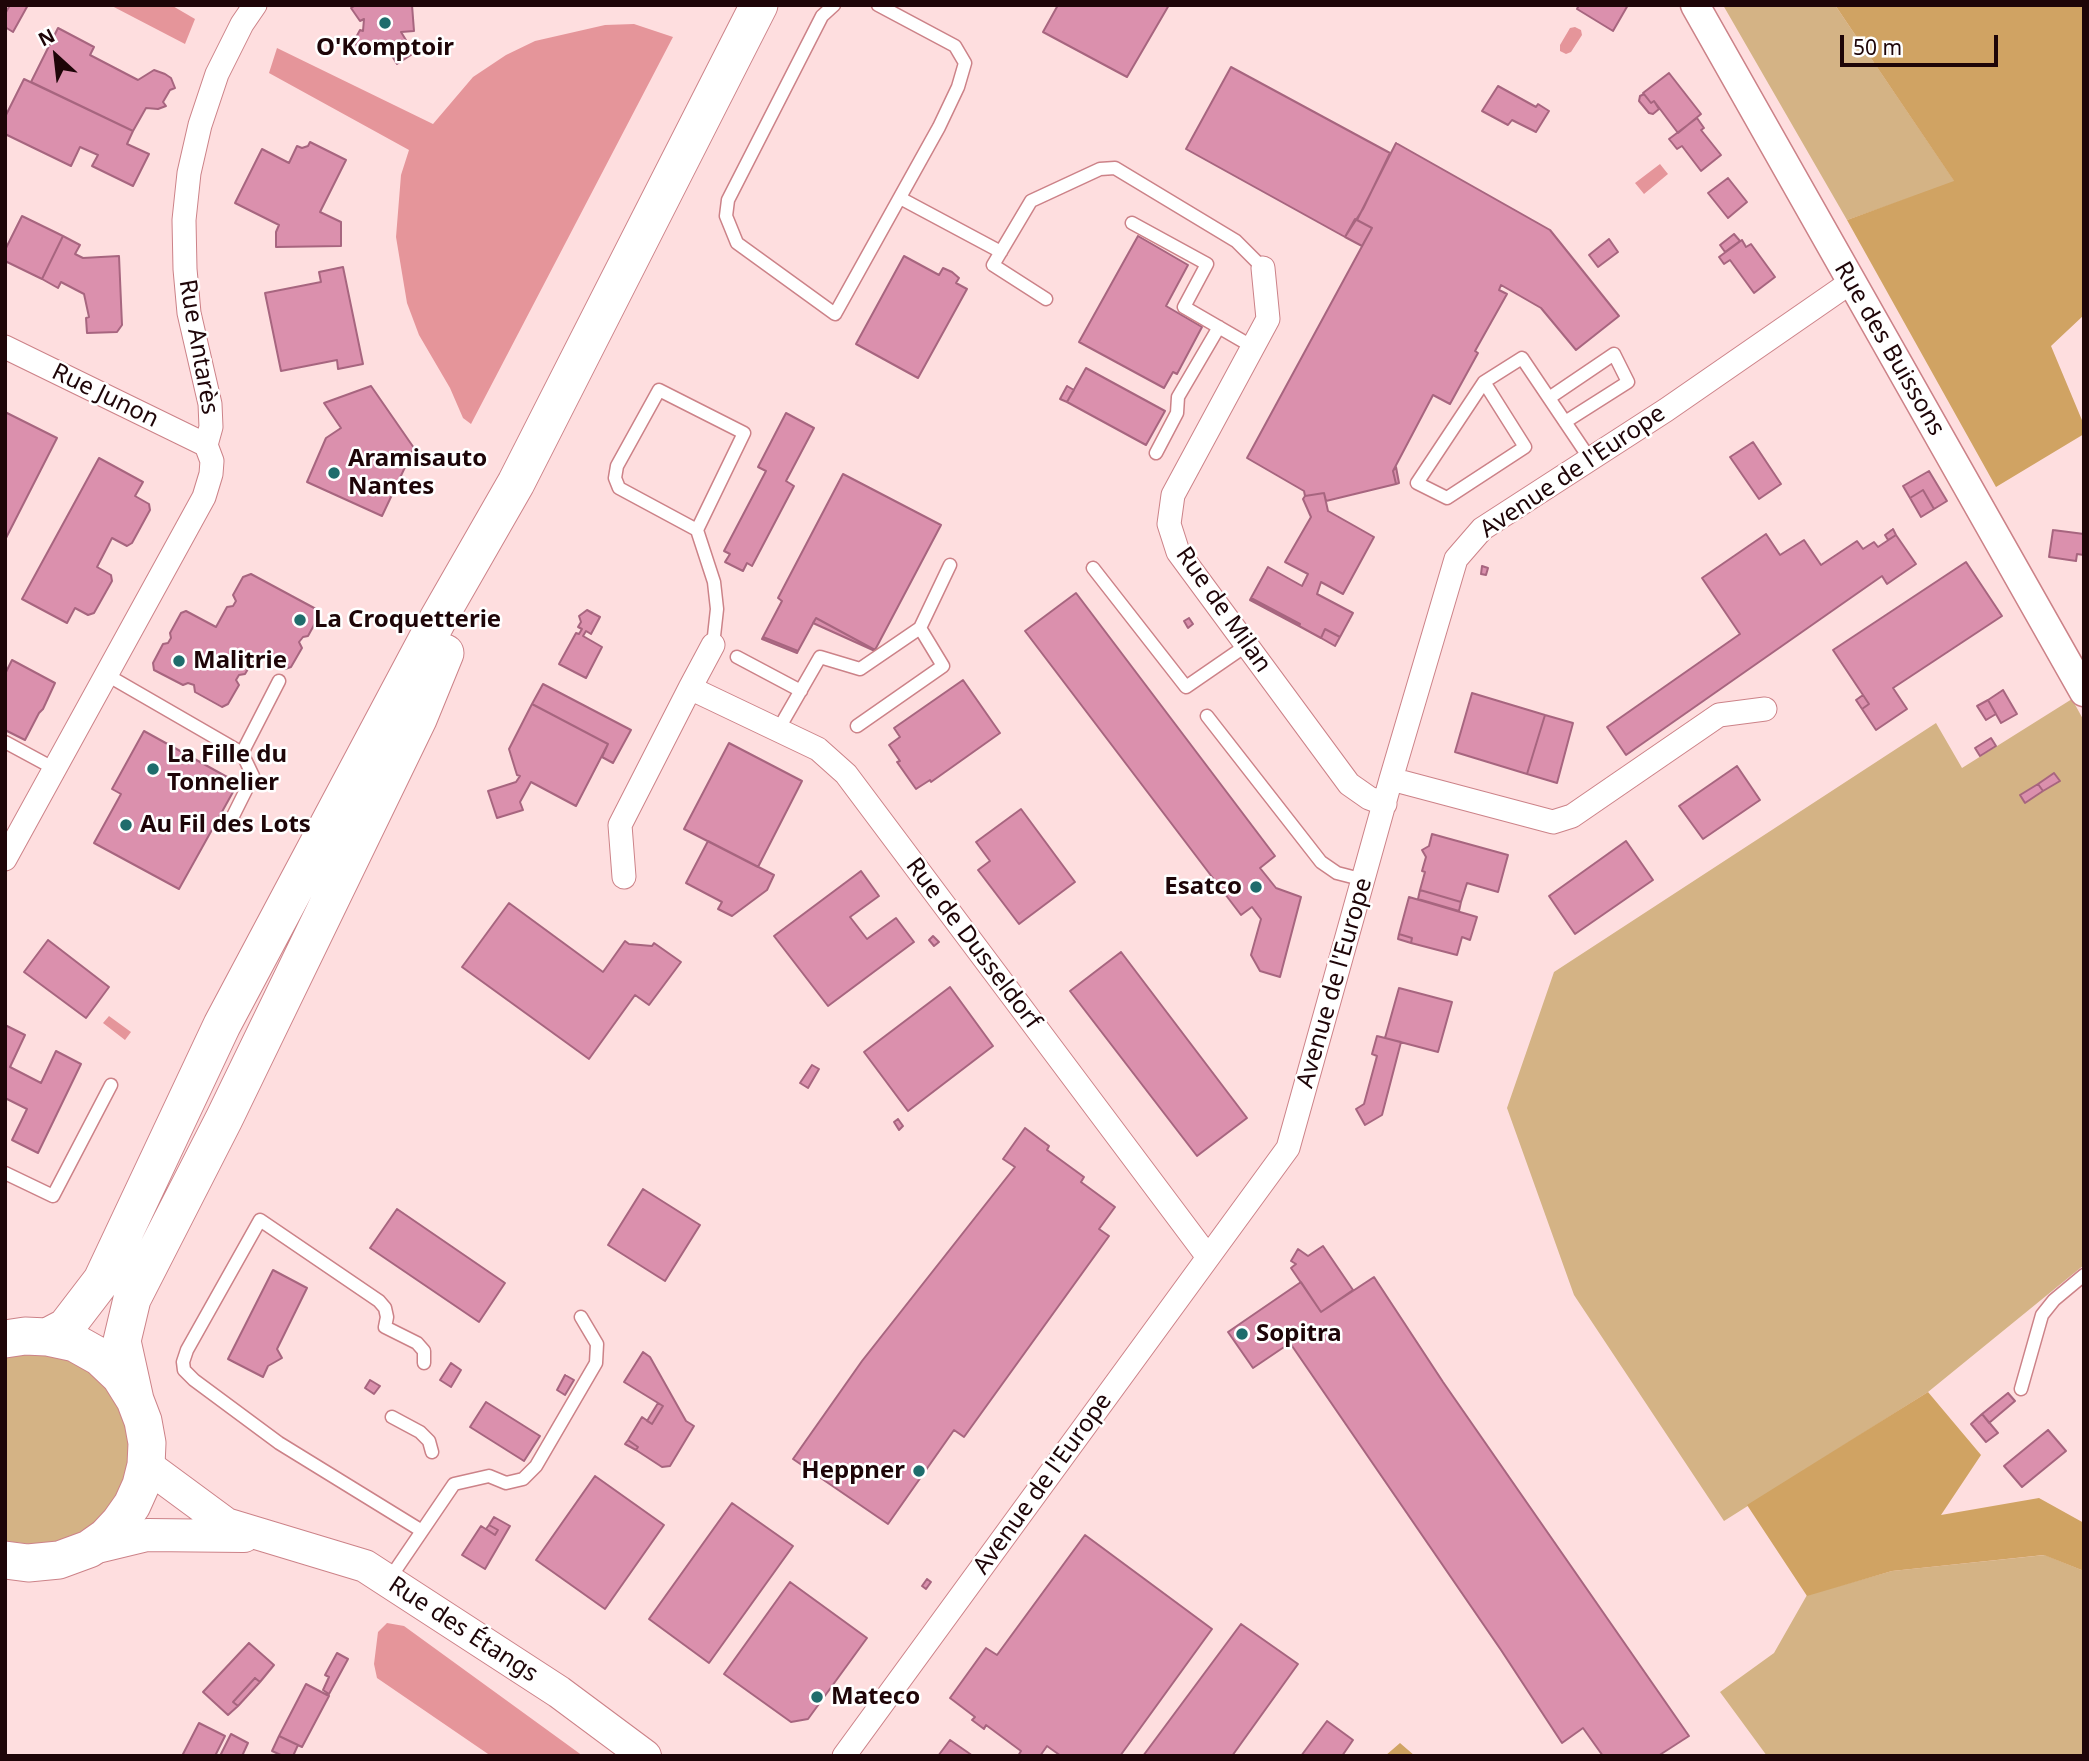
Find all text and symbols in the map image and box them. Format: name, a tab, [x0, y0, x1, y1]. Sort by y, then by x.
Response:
marker: O'Komptoir	[377, 15, 393, 31]
north arrow	[21, 21, 91, 91]
scale bar	[1844, 21, 2002, 65]
text: N	[34, 22, 59, 52]
text: 50 m	[1853, 33, 1902, 61]
place label: O'Komptoir	[316, 34, 454, 62]
street label: Rue des Buissons	[1828, 257, 1950, 441]
street label: Rue Antarès	[172, 277, 224, 417]
street label: Rue Junon	[47, 358, 163, 434]
street label: Avenue de l'Europe	[1475, 399, 1671, 545]
place label: Aramisauto Nantes	[348, 445, 487, 501]
marker: Aramisauto Nantes	[326, 465, 342, 481]
street label: Rue de Milan	[1169, 542, 1277, 678]
place label: La Croquetterie	[314, 606, 501, 634]
marker: La Croquetterie	[292, 612, 308, 628]
place label: Malitrie	[193, 647, 287, 675]
marker: Malitrie	[171, 653, 187, 669]
place label: La Fille du Tonnelier	[167, 741, 287, 797]
marker: La Fille du Tonnelier	[145, 761, 161, 777]
place label: Au Fil des Lots	[140, 811, 311, 839]
marker: Au Fil des Lots	[118, 817, 134, 833]
street label: Rue de Dusseldorf	[899, 853, 1047, 1035]
place label: Esatco	[1164, 873, 1242, 901]
street label: Avenue de l'Europe	[1291, 875, 1379, 1091]
marker: Esatco	[1248, 879, 1264, 895]
place label: Sopitra	[1256, 1320, 1342, 1348]
marker: Sopitra	[1234, 1326, 1250, 1342]
street label: Avenue de l'Europe	[968, 1388, 1118, 1580]
place label: Heppner	[801, 1457, 905, 1485]
marker: Heppner	[911, 1463, 927, 1479]
street label: Rue des Étangs	[383, 1571, 543, 1689]
place label: Mateco	[831, 1683, 920, 1711]
marker: Mateco	[809, 1689, 825, 1705]

